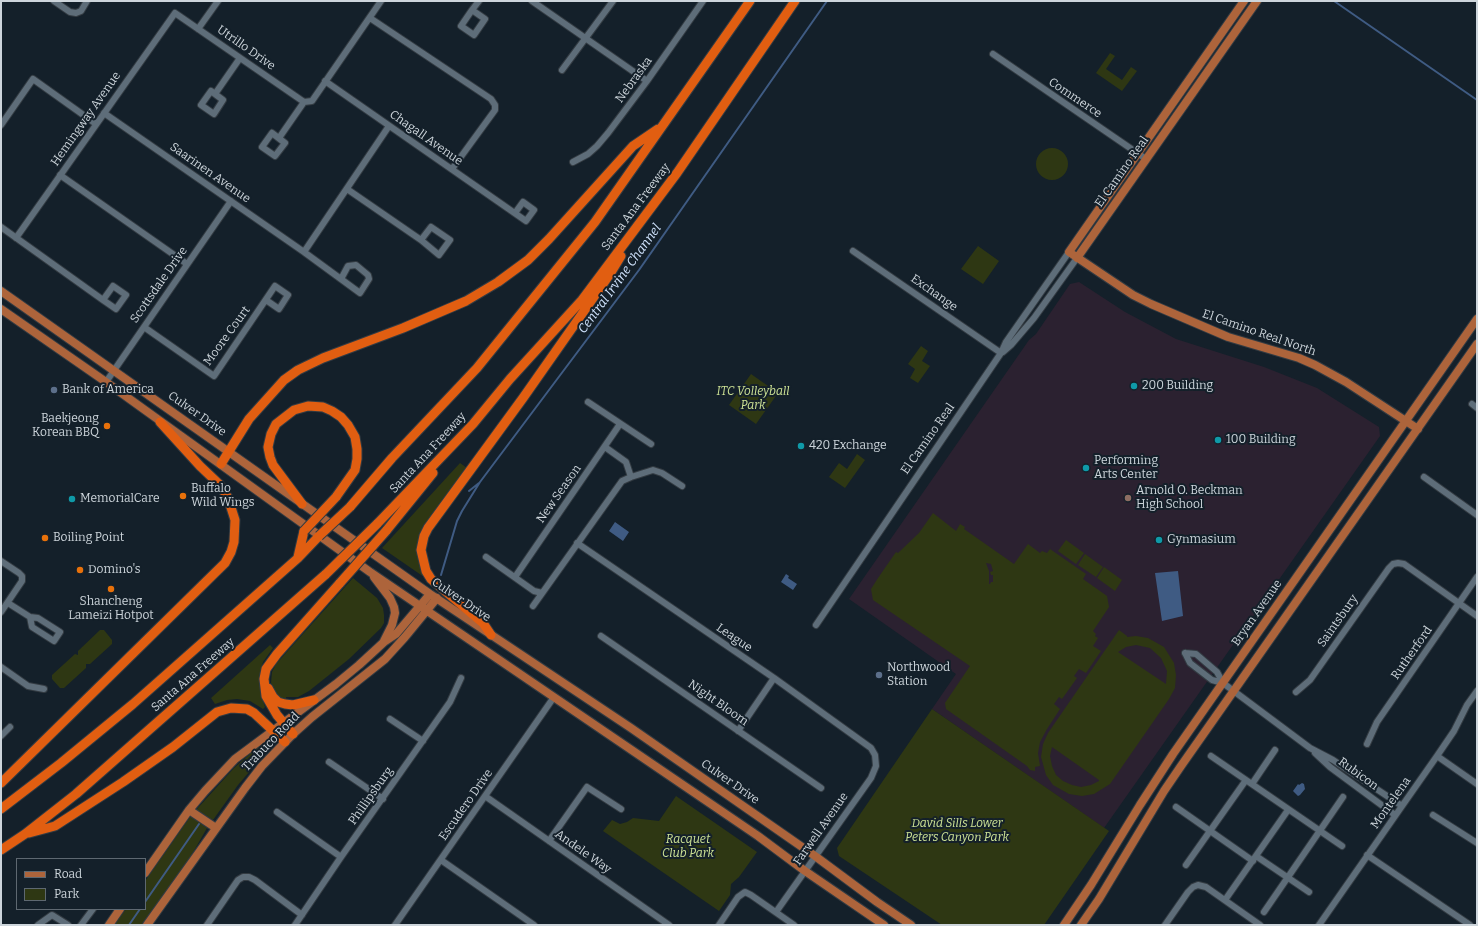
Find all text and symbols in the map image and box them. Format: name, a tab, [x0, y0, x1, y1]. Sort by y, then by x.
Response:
street label: Utrillo Drive	[214, 23, 278, 73]
street label: Nebraska	[613, 54, 655, 106]
street label: Hemingway Avenue	[48, 69, 124, 169]
street label: Commerce	[1046, 75, 1104, 121]
street label: Chagall Avenue	[387, 107, 465, 169]
street label: El Camino Real	[1092, 134, 1152, 210]
street label: Saarinen Avenue	[167, 140, 253, 206]
street label: Santa Ana Freeway	[599, 161, 673, 253]
water label: Central Irvine Channel	[575, 221, 665, 337]
street label: Scottsdale Drive	[127, 244, 191, 326]
street label: Exchange	[908, 272, 960, 314]
street label: Moore Court	[201, 304, 253, 368]
street label: El Camino Real North	[1200, 307, 1318, 359]
place label: 200 Building	[1142, 379, 1213, 393]
marker: 200 Building	[1129, 381, 1139, 391]
place label: Bank of America	[62, 383, 154, 397]
marker: Bank of America	[49, 385, 59, 395]
park label: ITC Volleyball Park	[716, 385, 790, 413]
street label: Culver Drive	[165, 389, 229, 439]
street label: El Camino Real	[898, 401, 958, 477]
street label: Santa Ana Freeway	[387, 410, 469, 496]
place label: Baekjeong Korean BBQ	[32, 412, 99, 440]
marker: Baekjeong Korean BBQ	[102, 421, 112, 431]
place label: 100 Building	[1226, 433, 1296, 447]
marker: 100 Building	[1213, 435, 1223, 445]
place label: 420 Exchange	[809, 439, 887, 453]
marker: 420 Exchange	[796, 441, 806, 451]
place label: Performing Arts Center	[1094, 454, 1158, 482]
street label: New Season	[534, 462, 584, 526]
marker: Performing Arts Center	[1081, 463, 1091, 473]
place label: Buffalo Wild Wings	[191, 482, 255, 510]
place label: Arnold O. Beckman High School	[1136, 484, 1243, 512]
marker: Buffalo Wild Wings	[178, 491, 188, 501]
place label: MemorialCare	[80, 492, 159, 506]
marker: Arnold O. Beckman High School	[1123, 493, 1133, 503]
marker: MemorialCare	[67, 494, 77, 504]
place label: Boiling Point	[53, 531, 124, 545]
marker: Boiling Point	[40, 533, 50, 543]
place label: Gynmasium	[1167, 533, 1236, 547]
marker: Gynmasium	[1154, 535, 1164, 545]
place label: Domino's	[88, 563, 140, 577]
marker: Domino's	[75, 565, 85, 575]
street label: Culver Drive	[429, 575, 493, 625]
street label: Bryan Avenue	[1229, 577, 1285, 649]
marker: Shancheng Lameizi Hotpot	[106, 584, 116, 594]
street label: Saintsbury	[1315, 592, 1361, 650]
place label: Shancheng Lameizi Hotpot	[68, 595, 154, 623]
street label: League	[713, 621, 755, 655]
street label: Rutherford	[1388, 624, 1436, 682]
street label: Santa Ana Freeway	[148, 635, 238, 715]
place label: Northwood Station	[887, 661, 950, 689]
marker: Northwood Station	[874, 670, 884, 680]
street label: Night Bloom	[685, 677, 751, 729]
street label: Trabuco Road	[239, 710, 303, 774]
street label: Rubicon	[1335, 755, 1381, 793]
street label: Culver Drive	[698, 757, 762, 807]
street label: Phillipsburg	[346, 764, 396, 828]
street label: Escudero Drive	[436, 766, 496, 844]
street label: Montelena	[1368, 774, 1414, 832]
street label: Farwell Avenue	[791, 790, 851, 868]
park label: David Sills Lower Peters Canyon Park	[905, 817, 1009, 845]
street label: Andele Way	[552, 827, 614, 877]
park label: Racquet Club Park	[662, 833, 714, 861]
legend	[16, 858, 146, 910]
text: Road	[54, 867, 82, 881]
text: Park	[54, 887, 79, 901]

